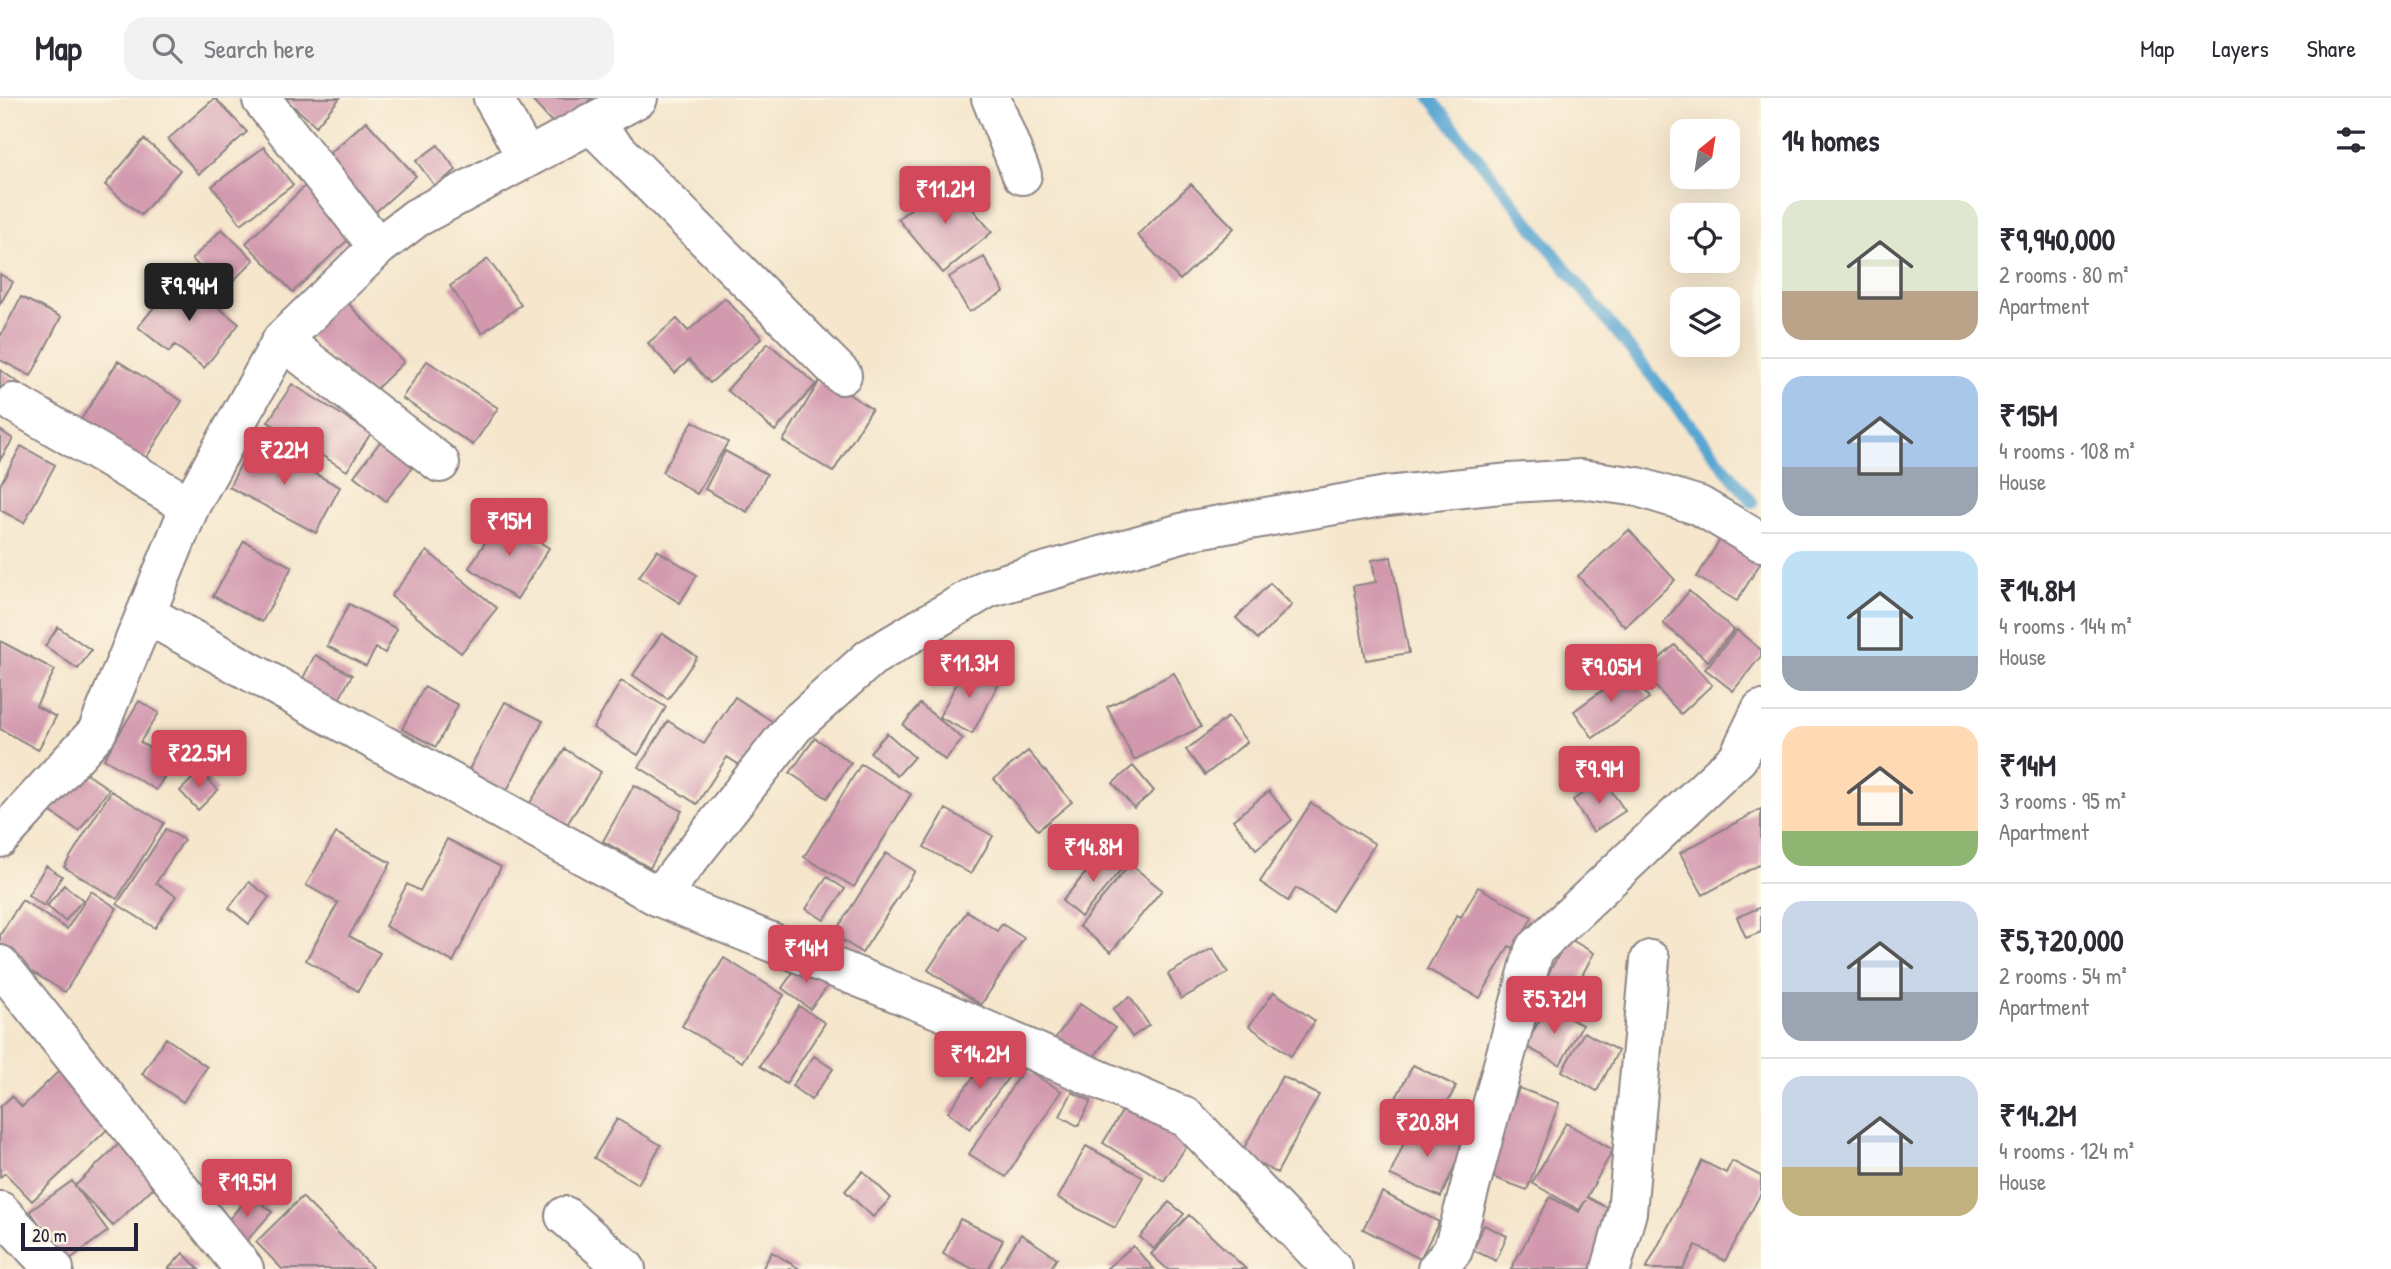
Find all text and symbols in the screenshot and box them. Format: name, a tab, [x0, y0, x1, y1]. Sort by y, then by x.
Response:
search box	[124, 17, 614, 80]
text: Map	[35, 26, 82, 70]
icon: search	[148, 29, 186, 67]
text: Search here	[204, 31, 315, 66]
text: Map	[2140, 32, 2174, 64]
text: Layers	[2212, 32, 2269, 64]
text: Share	[2307, 32, 2356, 64]
north arrow	[1670, 119, 1740, 189]
map controls	[1670, 119, 1740, 357]
text: 14 homes	[1782, 120, 1880, 160]
icon: filters	[2332, 121, 2370, 159]
pin: ₹11.2M	[888, 166, 1002, 226]
text: ₹11.2M	[915, 173, 975, 204]
button: locate	[1670, 203, 1740, 273]
text: ₹9,940,000	[1999, 219, 2115, 259]
icon: home	[1838, 228, 1922, 312]
text: 2 rooms · 80 m²	[1999, 259, 2129, 290]
pin: ₹9.94M	[132, 264, 246, 323]
text: ₹9.94M	[160, 270, 218, 301]
button: layers	[1670, 287, 1740, 357]
text: Apartment	[1999, 290, 2089, 321]
text: ₹15M	[1999, 395, 2058, 435]
icon: home	[1838, 404, 1922, 488]
pin: ₹22M	[243, 428, 325, 487]
text: ₹22M	[260, 434, 308, 465]
text: 4 rooms · 108 m²	[1999, 435, 2135, 466]
text: House	[1999, 466, 2046, 497]
pin: ₹15M	[468, 498, 550, 558]
text: ₹15M	[487, 505, 531, 536]
text: ₹14.8M	[1999, 570, 2076, 610]
icon: home	[1838, 579, 1922, 663]
text: 4 rooms · 144 m²	[1999, 610, 2132, 641]
pin: ₹11.3M	[912, 640, 1026, 700]
text: House	[1999, 641, 2046, 672]
pin: ₹9.05M	[1554, 644, 1668, 704]
text: ₹11.3M	[940, 647, 998, 678]
text: ₹9.05M	[1581, 651, 1641, 682]
pin: ₹22.5M	[142, 730, 256, 790]
text: ₹22.5M	[167, 737, 231, 768]
text: ₹14M	[1999, 745, 2056, 785]
pin: ₹9.9M	[1550, 746, 1648, 806]
text: ₹9.9M	[1575, 753, 1623, 784]
icon: home	[1838, 754, 1922, 838]
text: 3 rooms · 95 m²	[1999, 785, 2126, 816]
text: Apartment	[1999, 816, 2089, 847]
pin: ₹14.8M	[1036, 824, 1150, 884]
text: ₹14.8M	[1064, 831, 1122, 862]
text: ₹5,720,000	[1999, 920, 2124, 960]
pin: ₹14M	[765, 926, 847, 985]
icon: home	[1838, 929, 1922, 1013]
text: ₹14M	[784, 932, 828, 963]
text: 2 rooms · 54 m²	[1999, 960, 2127, 991]
pin: ₹5.72M	[1497, 976, 1611, 1036]
text: ₹5.72M	[1522, 983, 1586, 1014]
text: Apartment	[1999, 991, 2089, 1022]
pin: ₹14.2M	[923, 1032, 1037, 1091]
text: ₹14.2M	[950, 1038, 1010, 1069]
text: ₹14.2M	[1999, 1095, 2077, 1135]
pin: ₹20.8M	[1370, 1100, 1484, 1159]
icon: home	[1838, 1104, 1922, 1188]
text: ₹20.8M	[1396, 1106, 1458, 1137]
text: 4 rooms · 124 m²	[1999, 1135, 2134, 1166]
pin: ₹19.5M	[190, 1160, 304, 1219]
text: ₹19.5M	[218, 1166, 276, 1197]
text: House	[1999, 1166, 2046, 1197]
scale bar	[21, 1220, 138, 1252]
text: 20 m	[32, 1222, 67, 1248]

